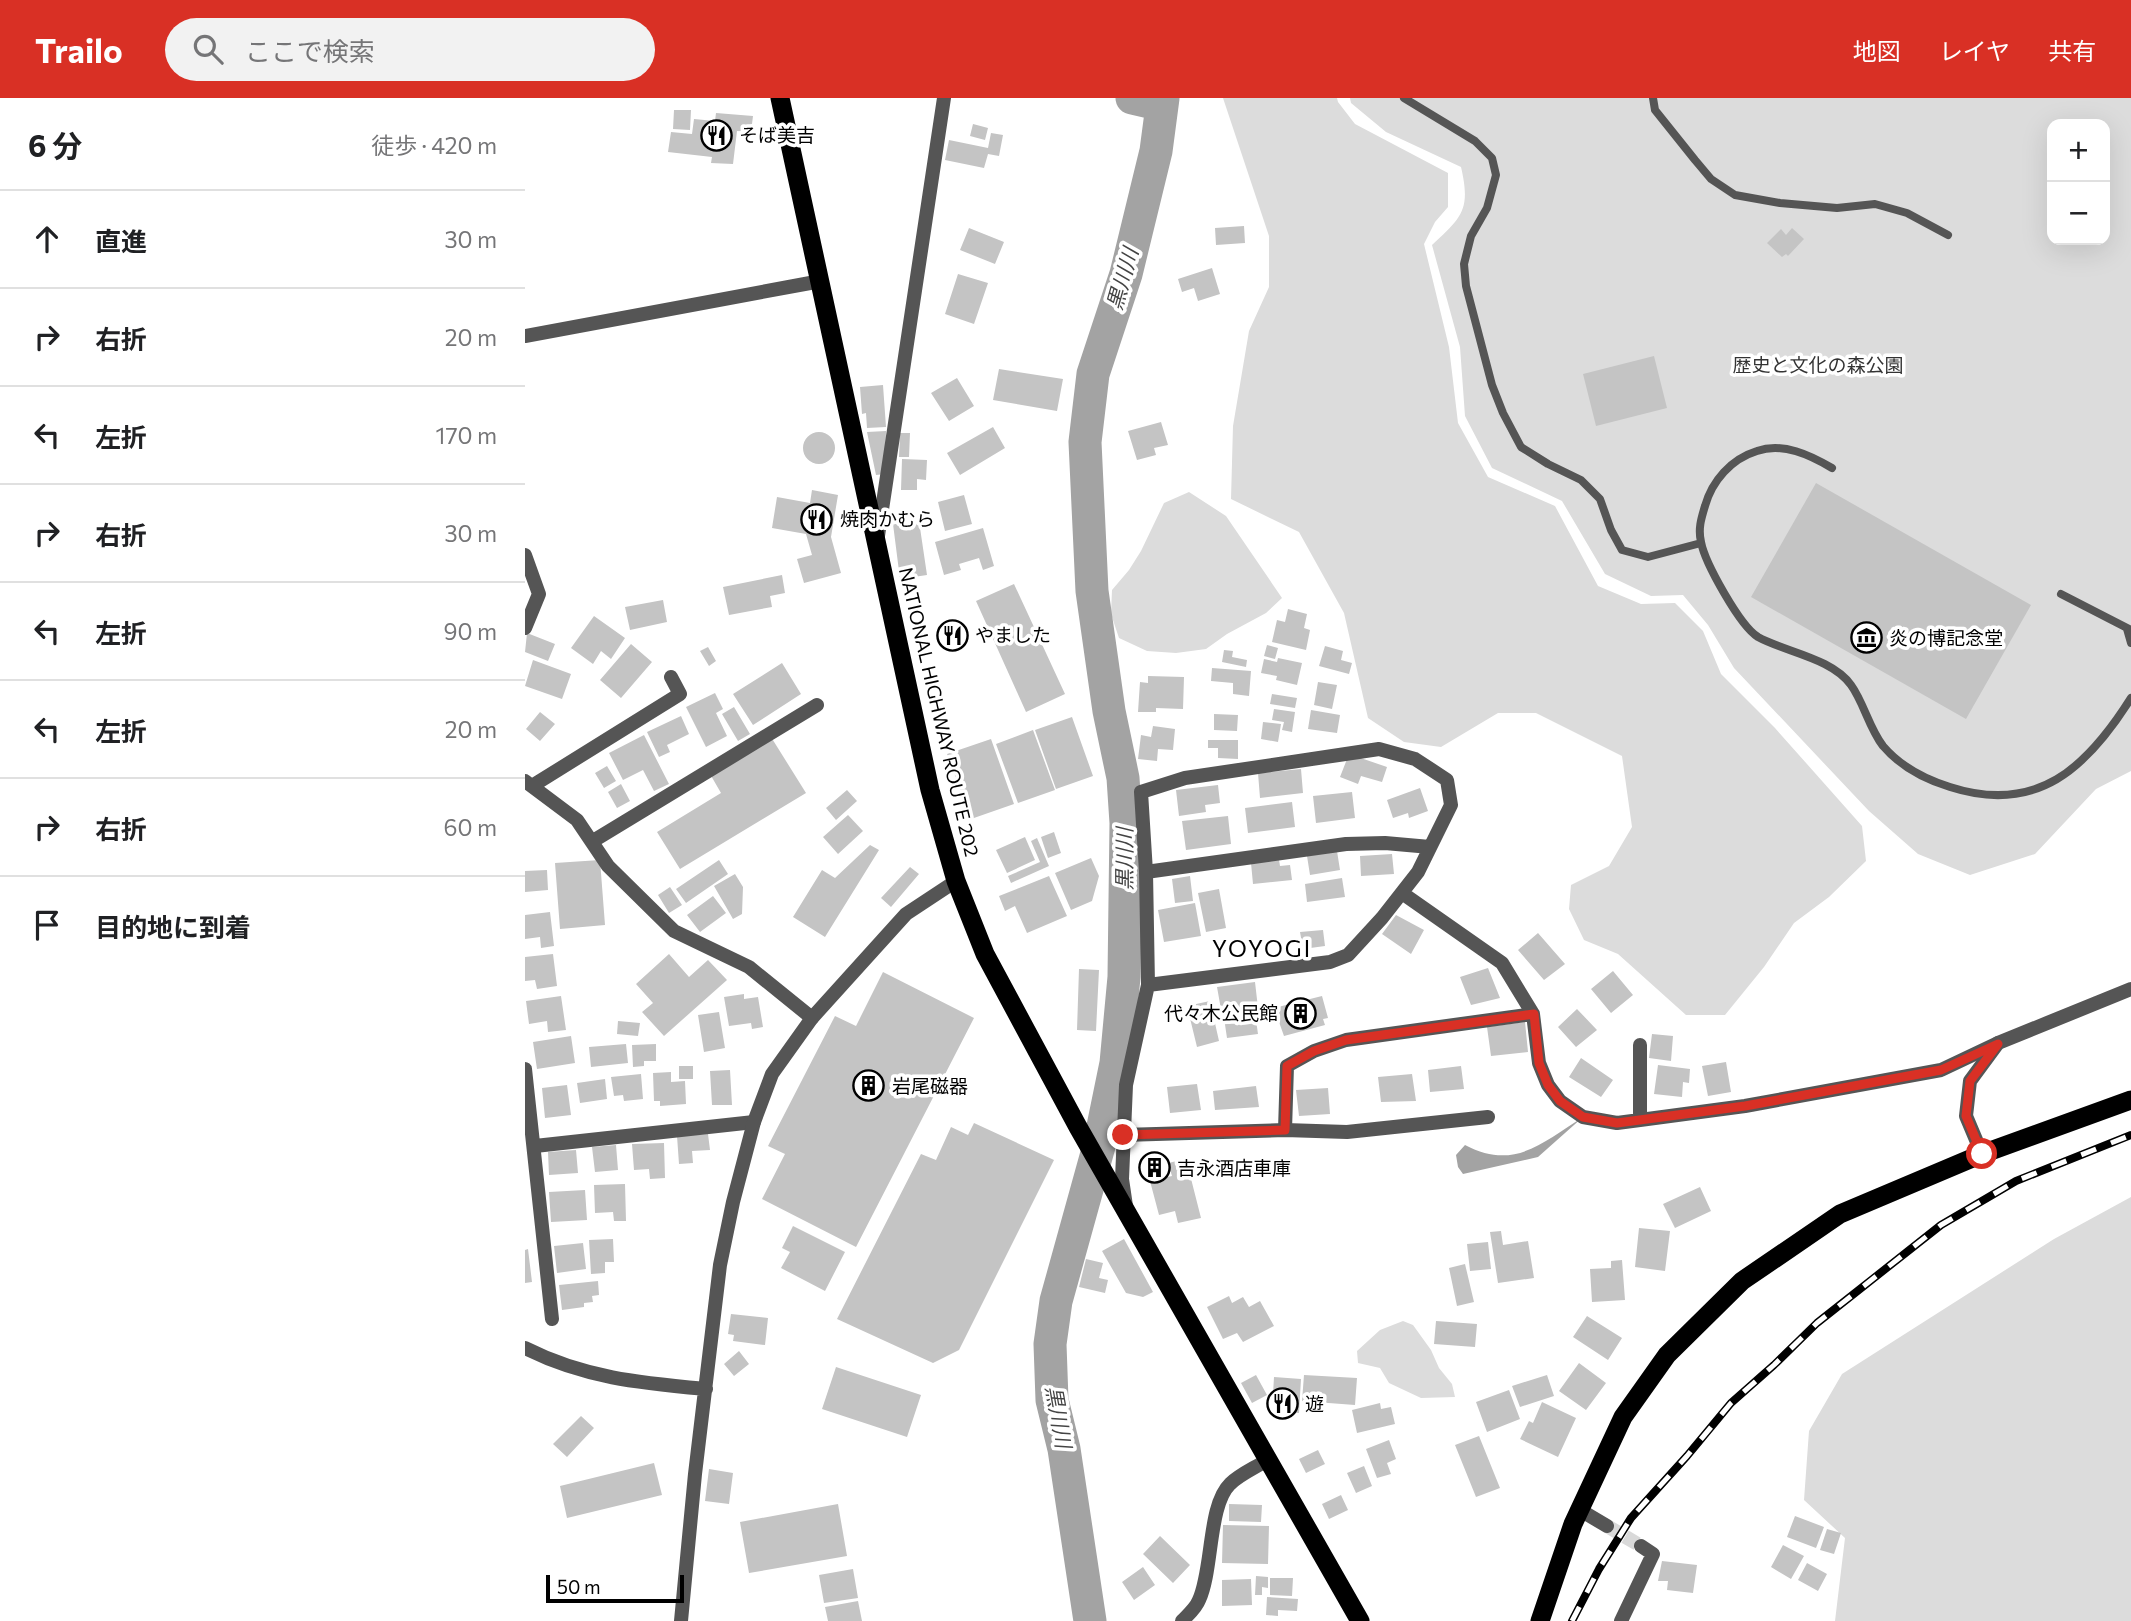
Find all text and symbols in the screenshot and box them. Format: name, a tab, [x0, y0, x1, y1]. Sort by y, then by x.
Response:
search box	[165, 18, 655, 81]
text: Trailo	[35, 29, 123, 70]
icon: search	[189, 30, 227, 68]
text: ここで検索	[245, 35, 375, 66]
text: 地図	[1853, 36, 1901, 65]
text: レイヤ	[1939, 36, 2010, 65]
text: 共有	[2048, 36, 2096, 65]
restaurant icon: そば美吉	[699, 118, 733, 152]
map controls	[2047, 119, 2110, 245]
button: +	[2047, 119, 2110, 182]
place label: そば美吉	[739, 123, 815, 146]
text: 6 分	[28, 126, 82, 163]
text: 徒歩 · 420 m	[371, 131, 497, 159]
button: −	[2047, 182, 2110, 245]
icon: ahead	[28, 220, 66, 258]
text: 直進	[95, 225, 147, 256]
text: 30 m	[444, 225, 497, 253]
water label: 黒川川	[1101, 243, 1143, 312]
icon: right	[28, 318, 66, 356]
text: 右折	[95, 323, 147, 354]
text: 20 m	[445, 323, 497, 351]
park label: 歴史と文化の森公園	[1732, 353, 1904, 376]
icon: left	[28, 416, 66, 454]
text: 左折	[95, 421, 147, 452]
text: 170 m	[436, 421, 497, 449]
restaurant icon: 焼肉かむら	[800, 502, 834, 536]
place label: 焼肉かむら	[840, 507, 935, 530]
icon: right	[28, 514, 66, 552]
text: 右折	[95, 519, 147, 550]
text: 30 m	[444, 519, 497, 547]
street label: NATIONAL HIGHWAY ROUTE 202	[895, 565, 984, 859]
icon: left	[28, 612, 66, 650]
text: 左折	[95, 617, 147, 648]
text: 90 m	[444, 617, 497, 645]
restaurant icon: やました	[935, 618, 969, 652]
museum icon: 炎の博記念堂	[1849, 621, 1883, 655]
place label: やました	[975, 623, 1051, 646]
place label: 炎の博記念堂	[1889, 626, 2003, 649]
icon: left	[28, 710, 66, 748]
text: 左折	[95, 715, 147, 746]
text: 20 m	[445, 715, 497, 743]
icon: right	[28, 808, 66, 846]
text: 右折	[95, 813, 147, 844]
text: 60 m	[444, 813, 497, 841]
water label: 黒川川	[1111, 826, 1136, 891]
icon: arrive	[28, 906, 66, 944]
text: 目的地に到着	[95, 911, 251, 942]
district label: YOYOGI	[1212, 934, 1312, 962]
building icon: 代々木公民館	[1284, 996, 1318, 1030]
place label: 代々木公民館	[1164, 1001, 1278, 1024]
building icon: 岩尾磁器	[852, 1069, 886, 1103]
place label: 岩尾磁器	[892, 1074, 968, 1097]
route end	[1107, 1119, 1138, 1150]
route start	[1966, 1138, 1997, 1169]
building icon: 吉永酒店車庫	[1137, 1151, 1171, 1185]
place label: 吉永酒店車庫	[1177, 1156, 1291, 1179]
water label: 黒川川	[1042, 1384, 1078, 1452]
restaurant icon: 遊	[1265, 1387, 1299, 1421]
place label: 遊	[1305, 1392, 1324, 1415]
scale bar	[546, 1572, 684, 1604]
text: 50 m	[557, 1575, 601, 1598]

